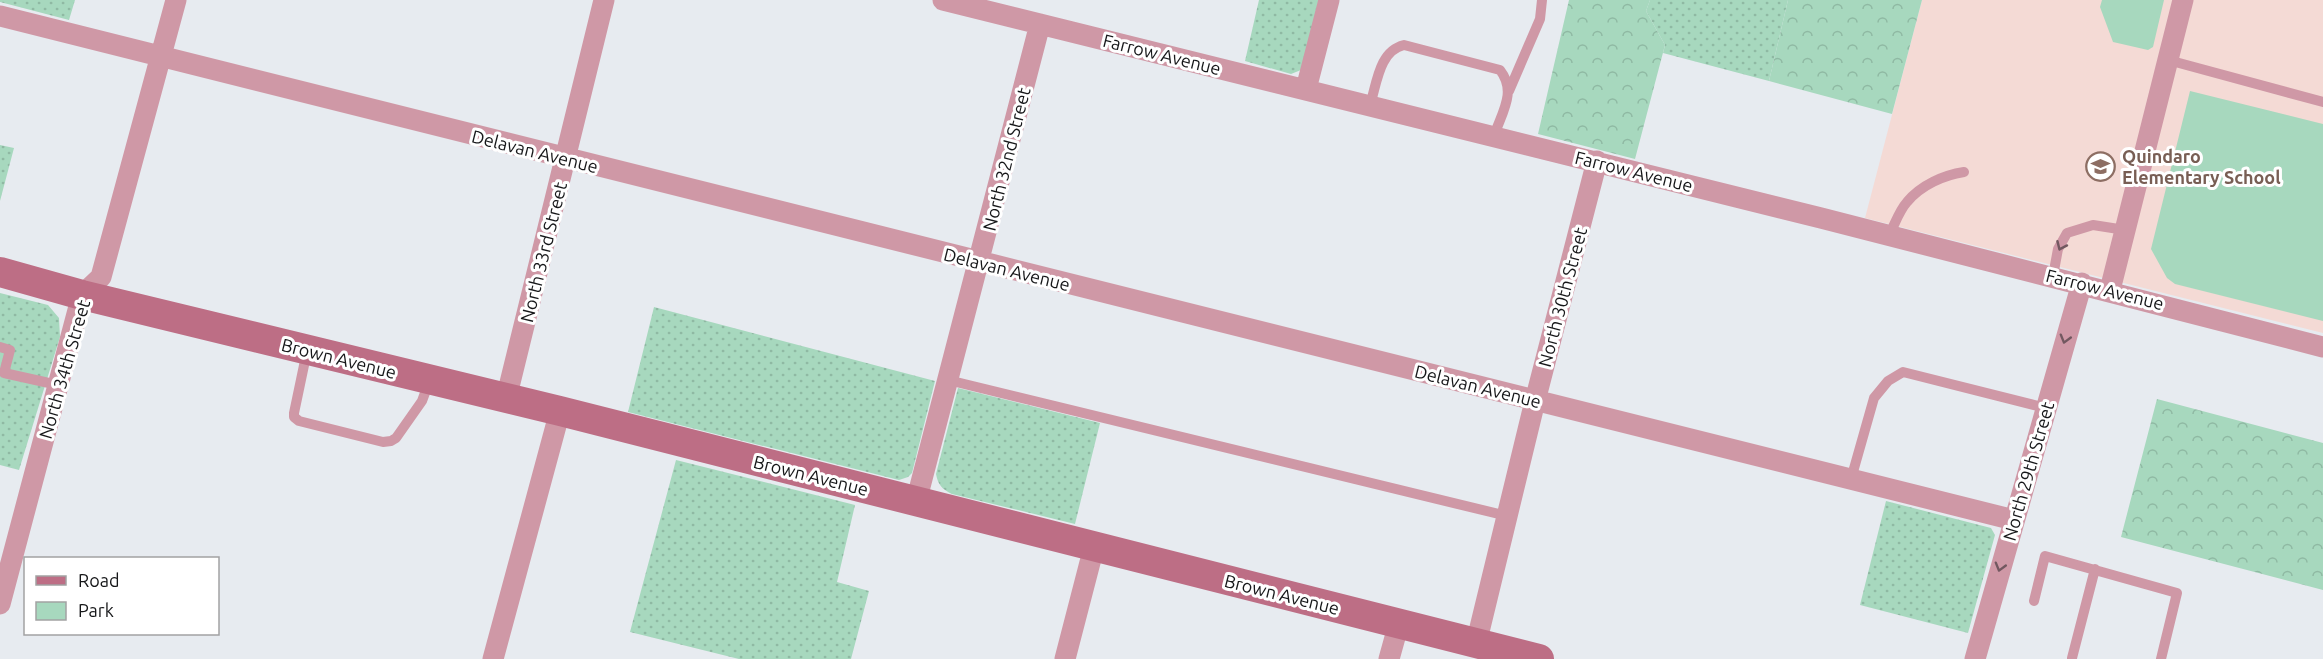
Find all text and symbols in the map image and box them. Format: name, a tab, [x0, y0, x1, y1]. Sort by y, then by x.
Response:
street label: Farrow Avenue	[1101, 30, 1223, 78]
street label: North 32nd Street	[978, 85, 1034, 233]
street label: Delavan Avenue	[470, 126, 600, 176]
place label: Quindaro Elementary School	[2122, 146, 2281, 187]
street label: Farrow Avenue	[1573, 147, 1695, 195]
school or university icon: Quindaro Elementary School	[2085, 150, 2117, 182]
street label: North 33rd Street	[516, 180, 570, 324]
street label: North 30th Street	[1534, 225, 1590, 369]
one-way arrow	[2056, 239, 2068, 250]
street label: Delavan Avenue	[942, 244, 1072, 294]
street label: Farrow Avenue	[2044, 265, 2166, 313]
street label: North 34th Street	[35, 297, 93, 441]
street label: Brown Avenue	[279, 334, 399, 382]
one-way arrow	[2060, 334, 2073, 344]
street label: Delavan Avenue	[1413, 361, 1543, 411]
street label: North 29th Street	[1999, 399, 2057, 543]
street label: Brown Avenue	[751, 451, 871, 499]
legend	[24, 557, 219, 635]
one-way arrow	[1995, 561, 2007, 572]
text: Road	[78, 570, 120, 590]
street label: Brown Avenue	[1222, 570, 1342, 618]
text: Park	[78, 600, 114, 620]

